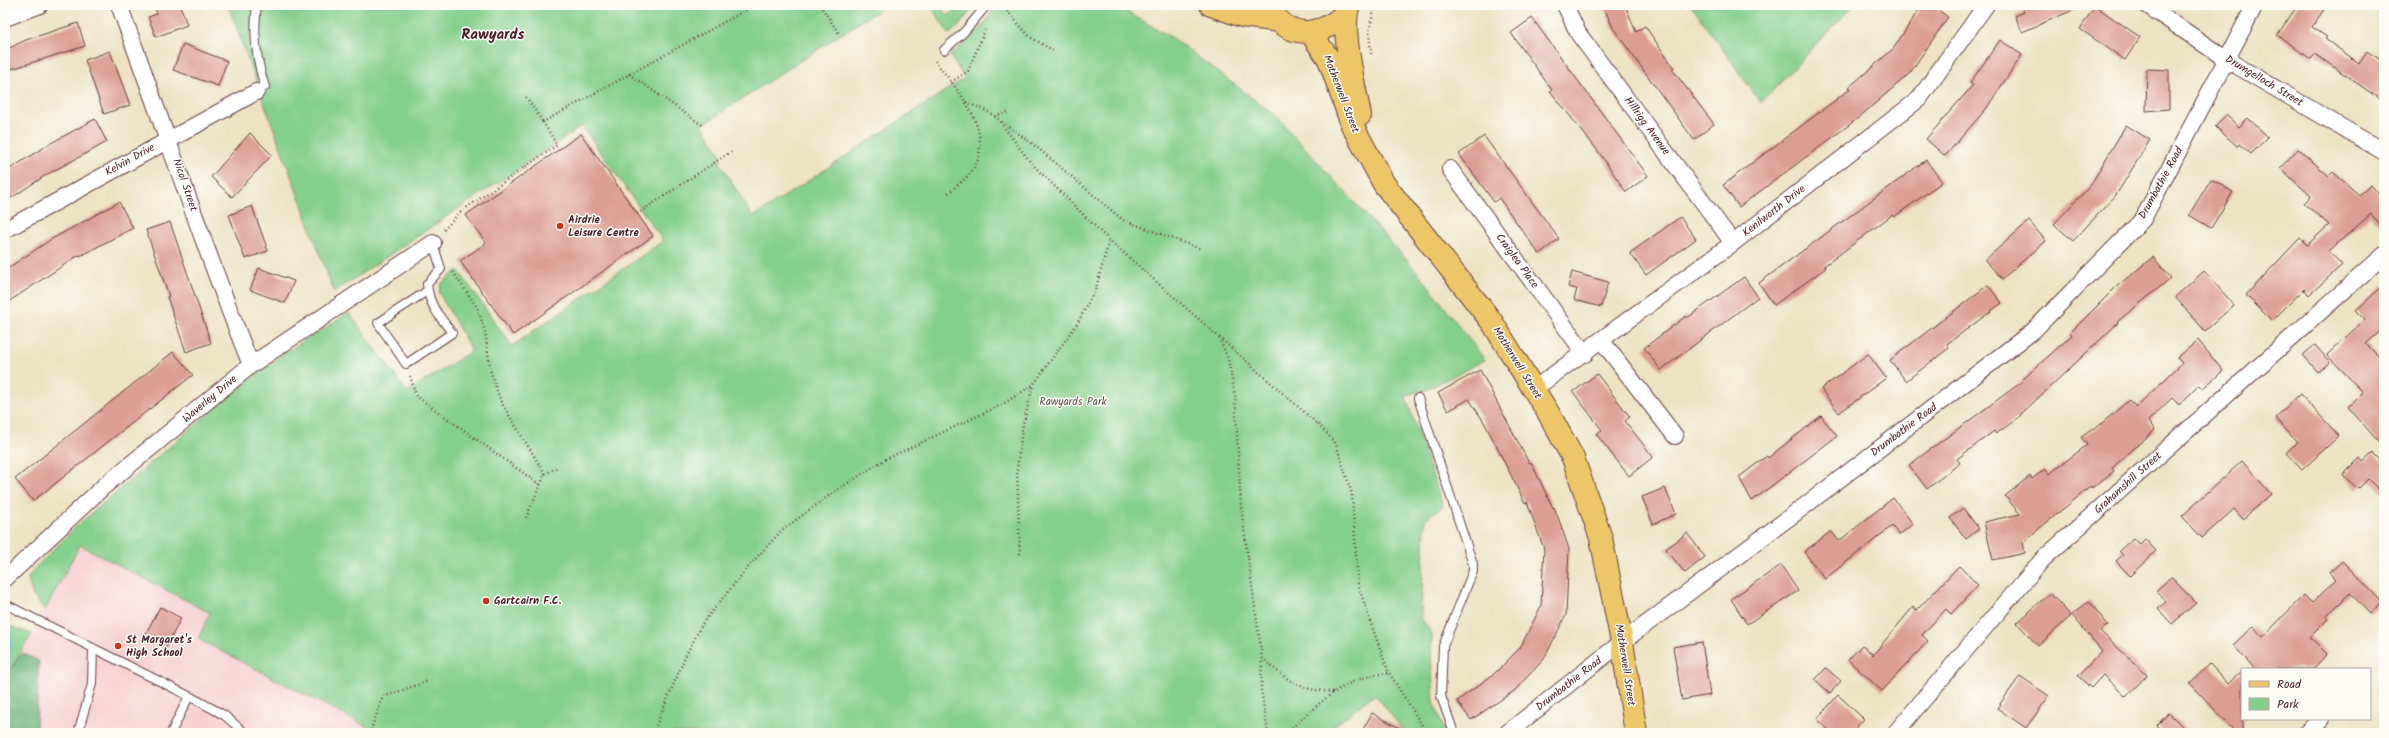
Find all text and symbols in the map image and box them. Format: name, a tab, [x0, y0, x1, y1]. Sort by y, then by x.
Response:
district label: Rawyards	[461, 23, 525, 47]
street label: Drumgelloch Street	[2221, 51, 2307, 112]
street label: Motherwell Street	[1318, 52, 1364, 136]
street label: Hillrigg Avenue	[1619, 93, 1675, 159]
street label: Kelvin Drive	[102, 139, 158, 181]
street label: Drumbathie Road	[2134, 143, 2188, 222]
street label: Nicol Street	[168, 156, 203, 215]
street label: Kenilworth Drive	[1738, 180, 1810, 242]
place label: Airdrie Leisure Centre	[568, 211, 639, 242]
marker: Airdrie Leisure Centre	[555, 221, 565, 231]
street label: Craiglea Place	[1491, 230, 1543, 292]
street label: Motherwell Street	[1488, 323, 1547, 403]
street label: Waverley Drive	[178, 370, 242, 427]
park label: Rawyards Park	[1039, 393, 1108, 411]
street label: Drumbathie Road	[1867, 398, 1942, 461]
street label: Grahamshill Street	[2090, 447, 2167, 519]
place label: Gartcairn F.C.	[494, 592, 562, 610]
marker: Gartcairn F.C.	[481, 596, 491, 606]
street label: Motherwell Street	[1610, 623, 1640, 708]
place label: St Margaret's High School	[126, 631, 193, 662]
marker: St Margaret's High School	[113, 641, 123, 651]
street label: Drumbathie Road	[1532, 652, 1606, 716]
legend	[2241, 668, 2371, 720]
text: Road	[2277, 675, 2302, 694]
text: Park	[2277, 695, 2299, 714]

